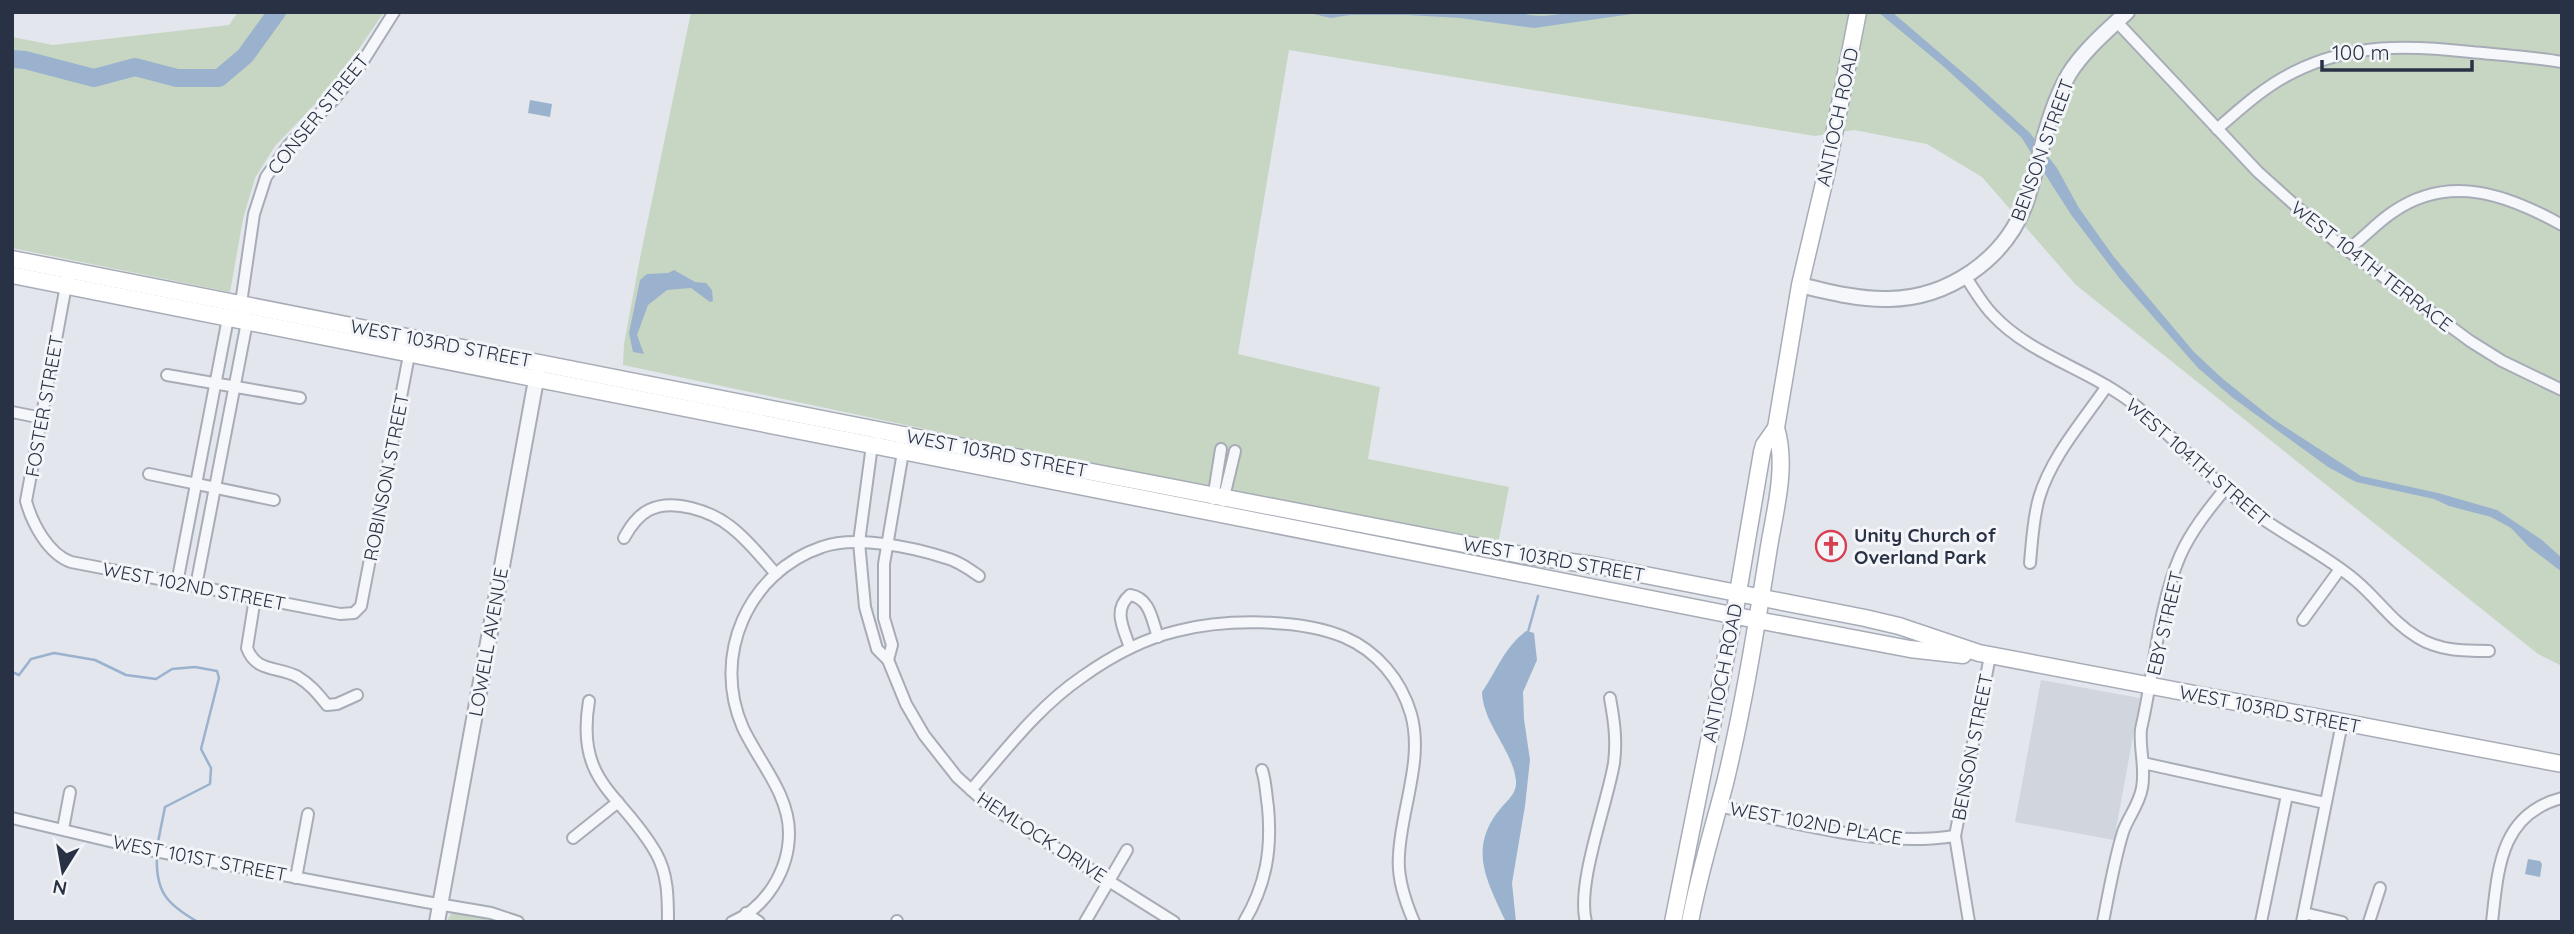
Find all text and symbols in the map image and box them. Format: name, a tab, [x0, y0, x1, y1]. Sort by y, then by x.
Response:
scale bar	[2322, 28, 2472, 72]
text: 100 m	[2332, 39, 2390, 65]
street label: ANTIOCH ROAD	[1811, 45, 1863, 189]
street label: CONSER STREET	[262, 49, 374, 179]
street label: BENSON STREET	[2005, 76, 2079, 224]
street label: WEST 104TH TERRACE	[2286, 195, 2458, 337]
street label: WEST 103RD STREET	[348, 314, 534, 372]
street label: FOSTER STREET	[20, 333, 68, 479]
street label: ROBINSON STREET	[358, 391, 414, 563]
street label: WEST 104TH STREET	[2121, 393, 2275, 531]
street label: WEST 103RD STREET	[904, 424, 1090, 482]
place label: Unity Church of Overland Park	[1854, 523, 1997, 569]
church icon: Unity Church of Overland Park	[1814, 529, 1848, 563]
street label: WEST 103RD STREET	[1461, 531, 1647, 587]
street label: WEST 102ND STREET	[100, 556, 288, 616]
street label: LOWELL AVENUE	[463, 566, 513, 718]
street label: EBY STREET	[2141, 568, 2189, 678]
street label: ANTIOCH ROAD	[1697, 601, 1747, 745]
street label: BENSON STREET	[1946, 671, 1998, 823]
street label: WEST 103RD STREET	[2177, 680, 2363, 738]
street label: HEMLOCK DRIVE	[973, 786, 1111, 888]
street label: WEST 102ND PLACE	[1728, 796, 1904, 850]
street label: WEST 101ST STREET	[111, 829, 289, 887]
north arrow	[28, 836, 98, 906]
text: N	[51, 875, 69, 901]

